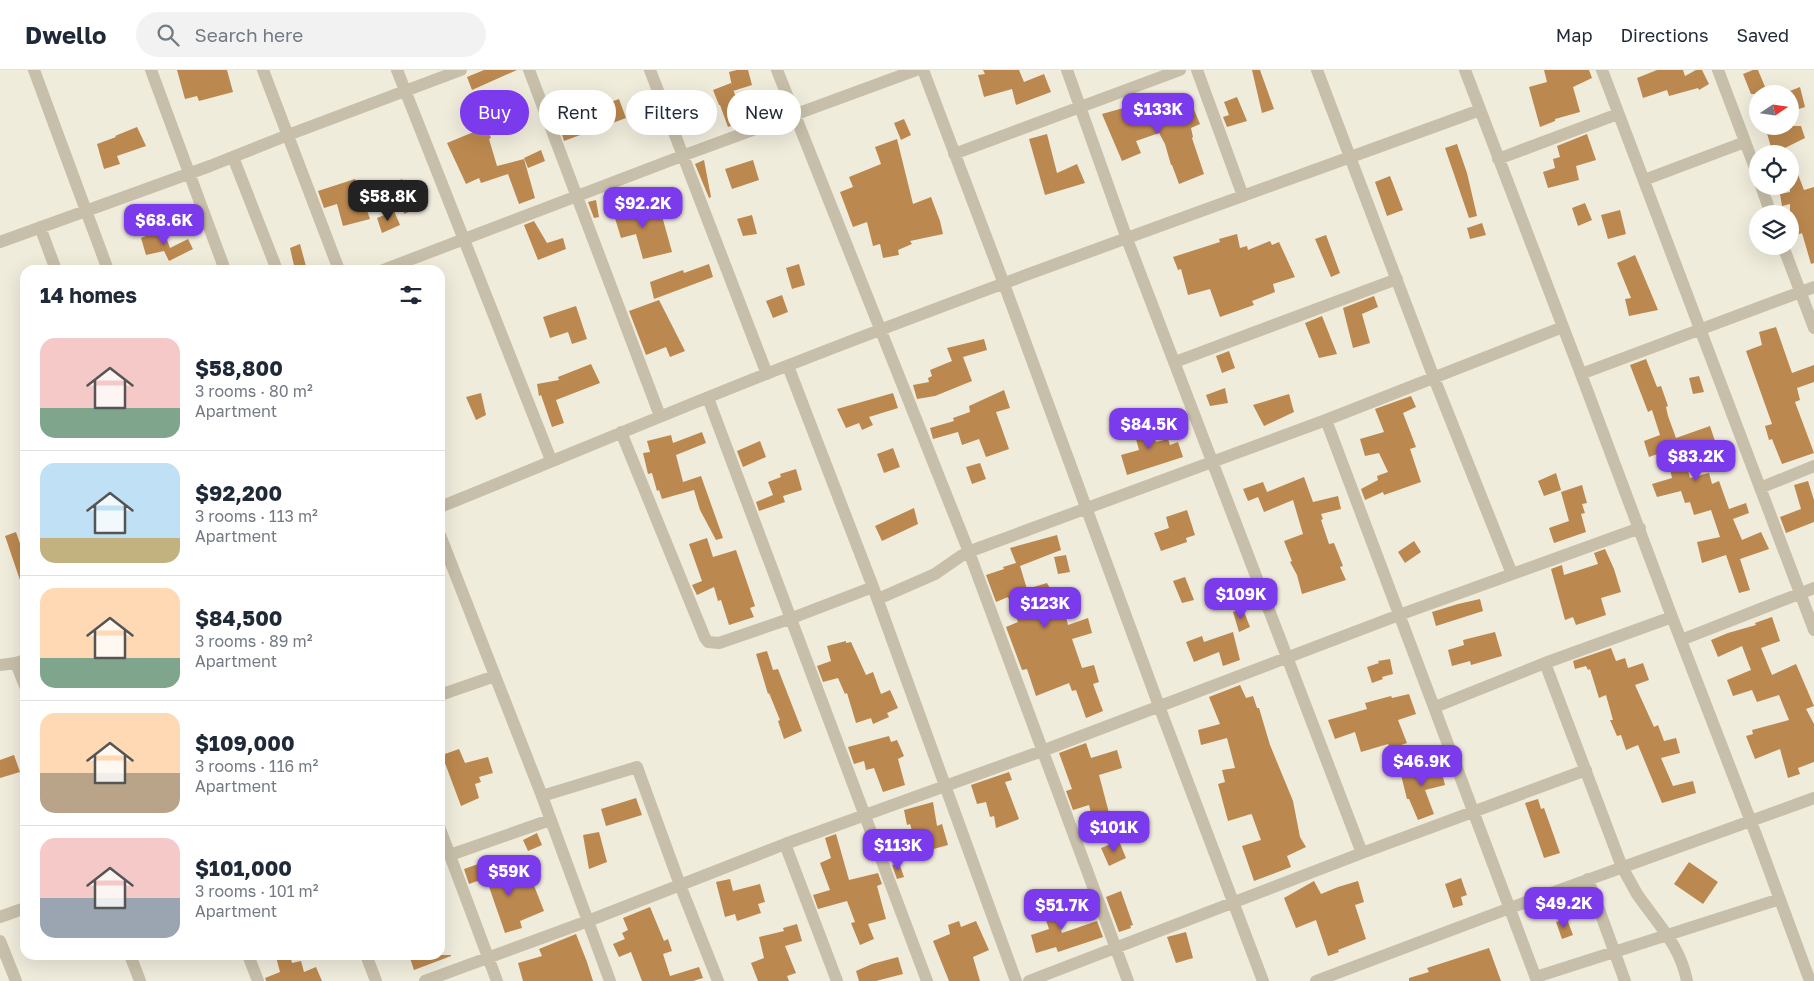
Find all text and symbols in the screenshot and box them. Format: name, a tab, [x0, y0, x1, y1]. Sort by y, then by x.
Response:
search box	[136, 12, 486, 57]
text: Dwello	[25, 20, 106, 49]
icon: search	[154, 21, 182, 49]
text: Search here	[194, 23, 303, 46]
text: Map	[1556, 24, 1592, 46]
text: Directions	[1620, 24, 1708, 46]
text: Saved	[1736, 24, 1789, 46]
north arrow	[1749, 85, 1799, 135]
map controls	[1749, 85, 1799, 255]
chip: Buy	[460, 90, 529, 135]
chip: Rent	[539, 90, 616, 135]
chip: Filters	[626, 90, 717, 135]
chip: New	[727, 90, 801, 135]
pin: $133K	[1123, 92, 1193, 135]
text: $133K	[1133, 99, 1183, 119]
button: locate	[1749, 145, 1799, 195]
pin: $58.8K	[347, 180, 429, 222]
text: $58.8K	[359, 186, 417, 206]
pin: $92.2K	[602, 186, 684, 229]
text: $92.2K	[614, 193, 672, 213]
pin: $68.6K	[123, 204, 205, 246]
button: layers	[1749, 205, 1799, 255]
text: $68.6K	[135, 210, 193, 230]
icon: filters	[397, 281, 425, 309]
text: 14 homes	[40, 282, 137, 308]
text: $58,800	[195, 355, 283, 381]
icon: home	[80, 358, 140, 418]
text: 3 rooms · 80 m²	[195, 381, 313, 401]
text: Apartment	[195, 401, 277, 421]
pin: $84.5K	[1108, 408, 1190, 450]
text: $84.5K	[1120, 414, 1178, 434]
pin: $83.2K	[1655, 440, 1737, 482]
text: $83.2K	[1667, 446, 1725, 466]
text: $92,200	[195, 480, 282, 506]
icon: home	[80, 483, 140, 543]
text: 3 rooms · 113 m²	[195, 506, 318, 526]
text: Apartment	[195, 526, 277, 546]
pin: $109K	[1206, 578, 1276, 620]
text: $109K	[1215, 584, 1267, 604]
pin: $123K	[1010, 586, 1080, 629]
text: $123K	[1020, 593, 1070, 613]
text: $84,500	[195, 605, 282, 631]
icon: home	[80, 608, 140, 668]
text: 3 rooms · 89 m²	[195, 631, 312, 651]
text: Apartment	[195, 651, 277, 671]
text: $109,000	[195, 730, 295, 756]
icon: home	[80, 733, 140, 793]
pin: $46.9K	[1381, 744, 1463, 787]
text: $46.9K	[1393, 751, 1451, 771]
text: 3 rooms · 116 m²	[195, 756, 318, 776]
text: Apartment	[195, 776, 277, 796]
pin: $101K	[1079, 810, 1149, 853]
text: $101K	[1089, 817, 1139, 837]
pin: $113K	[863, 828, 933, 871]
text: $113K	[874, 835, 922, 855]
pin: $59K	[479, 854, 539, 897]
text: $101,000	[195, 855, 292, 881]
icon: home	[80, 858, 140, 918]
text: $59K	[488, 861, 530, 881]
text: 3 rooms · 101 m²	[195, 881, 318, 901]
pin: $49.2K	[1523, 886, 1605, 929]
pin: $51.7K	[1021, 888, 1103, 931]
text: $49.2K	[1535, 893, 1593, 913]
text: $51.7K	[1035, 895, 1089, 915]
text: Apartment	[195, 901, 277, 921]

